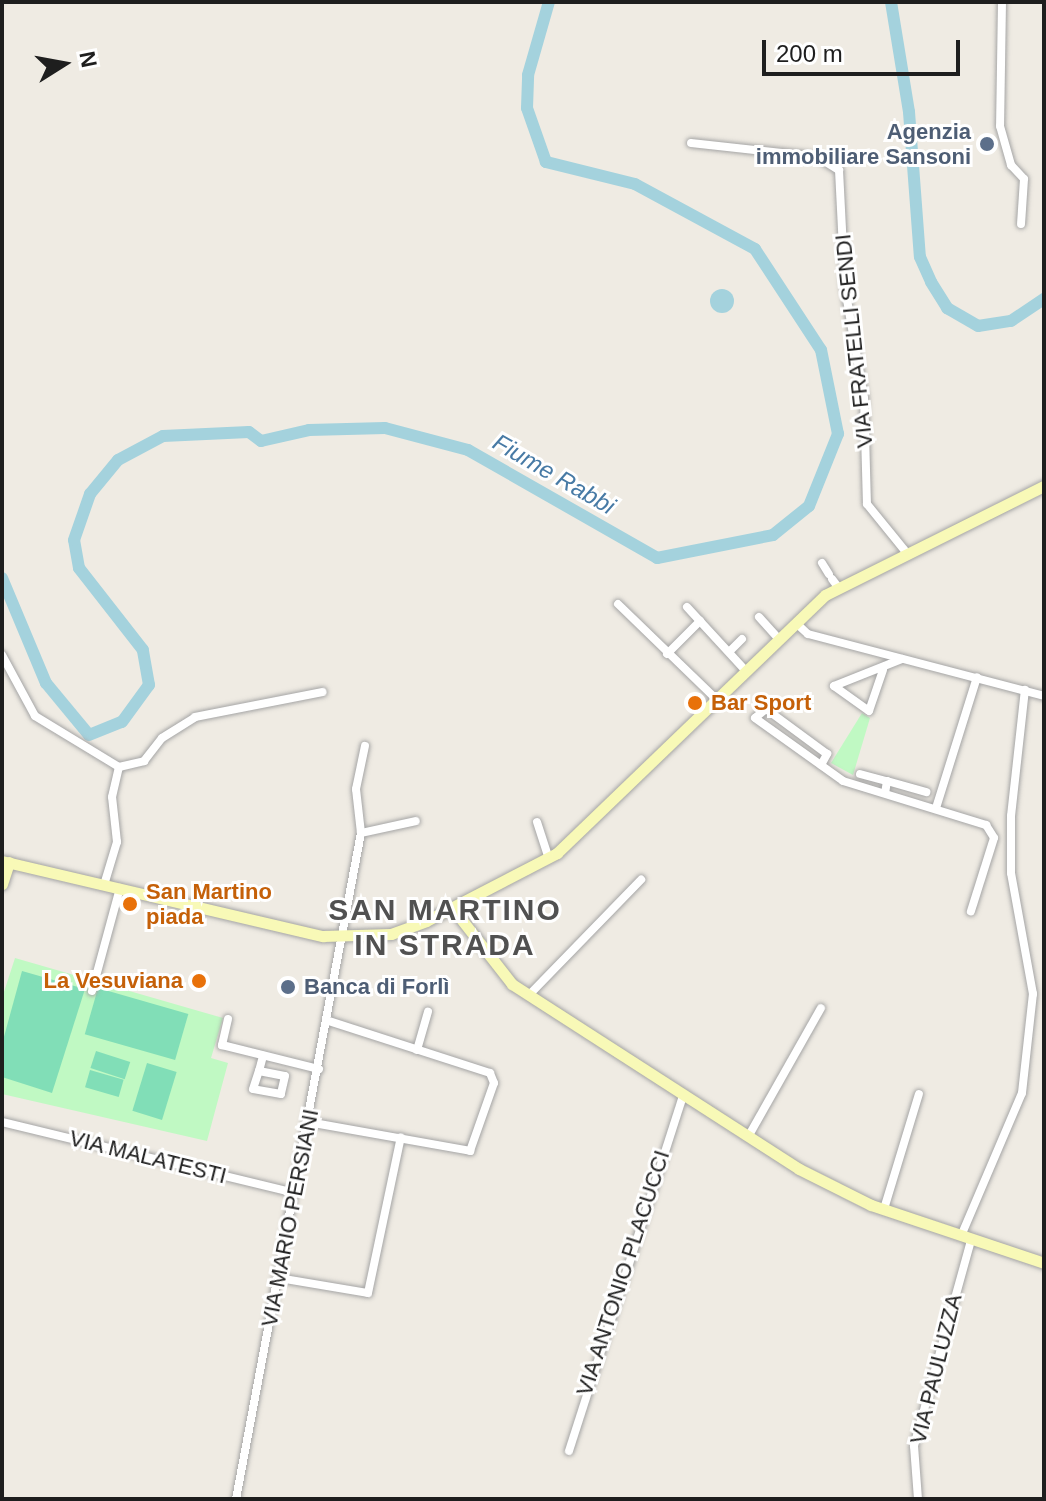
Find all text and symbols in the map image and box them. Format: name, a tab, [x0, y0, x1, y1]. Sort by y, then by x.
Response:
north arrow	[24, 24, 104, 104]
scale bar	[766, 24, 964, 74]
text: 200 m	[776, 40, 843, 67]
text: N	[74, 49, 102, 70]
place label: Agenzia immobiliare Sansoni	[756, 118, 971, 170]
marker: Agenzia immobiliare Sansoni	[978, 135, 996, 153]
street label: VIA FRATELLI SENDI	[830, 232, 878, 450]
water label: Fiume Rabbi	[488, 428, 620, 520]
place label: Bar Sport	[711, 690, 811, 716]
marker: Bar Sport	[686, 694, 704, 712]
place label: San Martino piada	[146, 878, 272, 930]
district label: SAN MARTINO IN STRADA	[328, 892, 562, 962]
marker: San Martino piada	[121, 895, 139, 913]
place label: La Vesuviana	[44, 968, 183, 994]
marker: La Vesuviana	[190, 972, 208, 990]
place label: Banca di Forlì	[304, 974, 449, 1000]
marker: Banca di Forlì	[279, 978, 297, 996]
street label: VIA MARIO PERSIANI	[256, 1106, 324, 1330]
street label: VIA MALATESTI	[66, 1125, 230, 1189]
street label: VIA ANTONIO PLACUCCI	[570, 1146, 676, 1400]
street label: VIA PAULUZZA	[904, 1291, 968, 1447]

